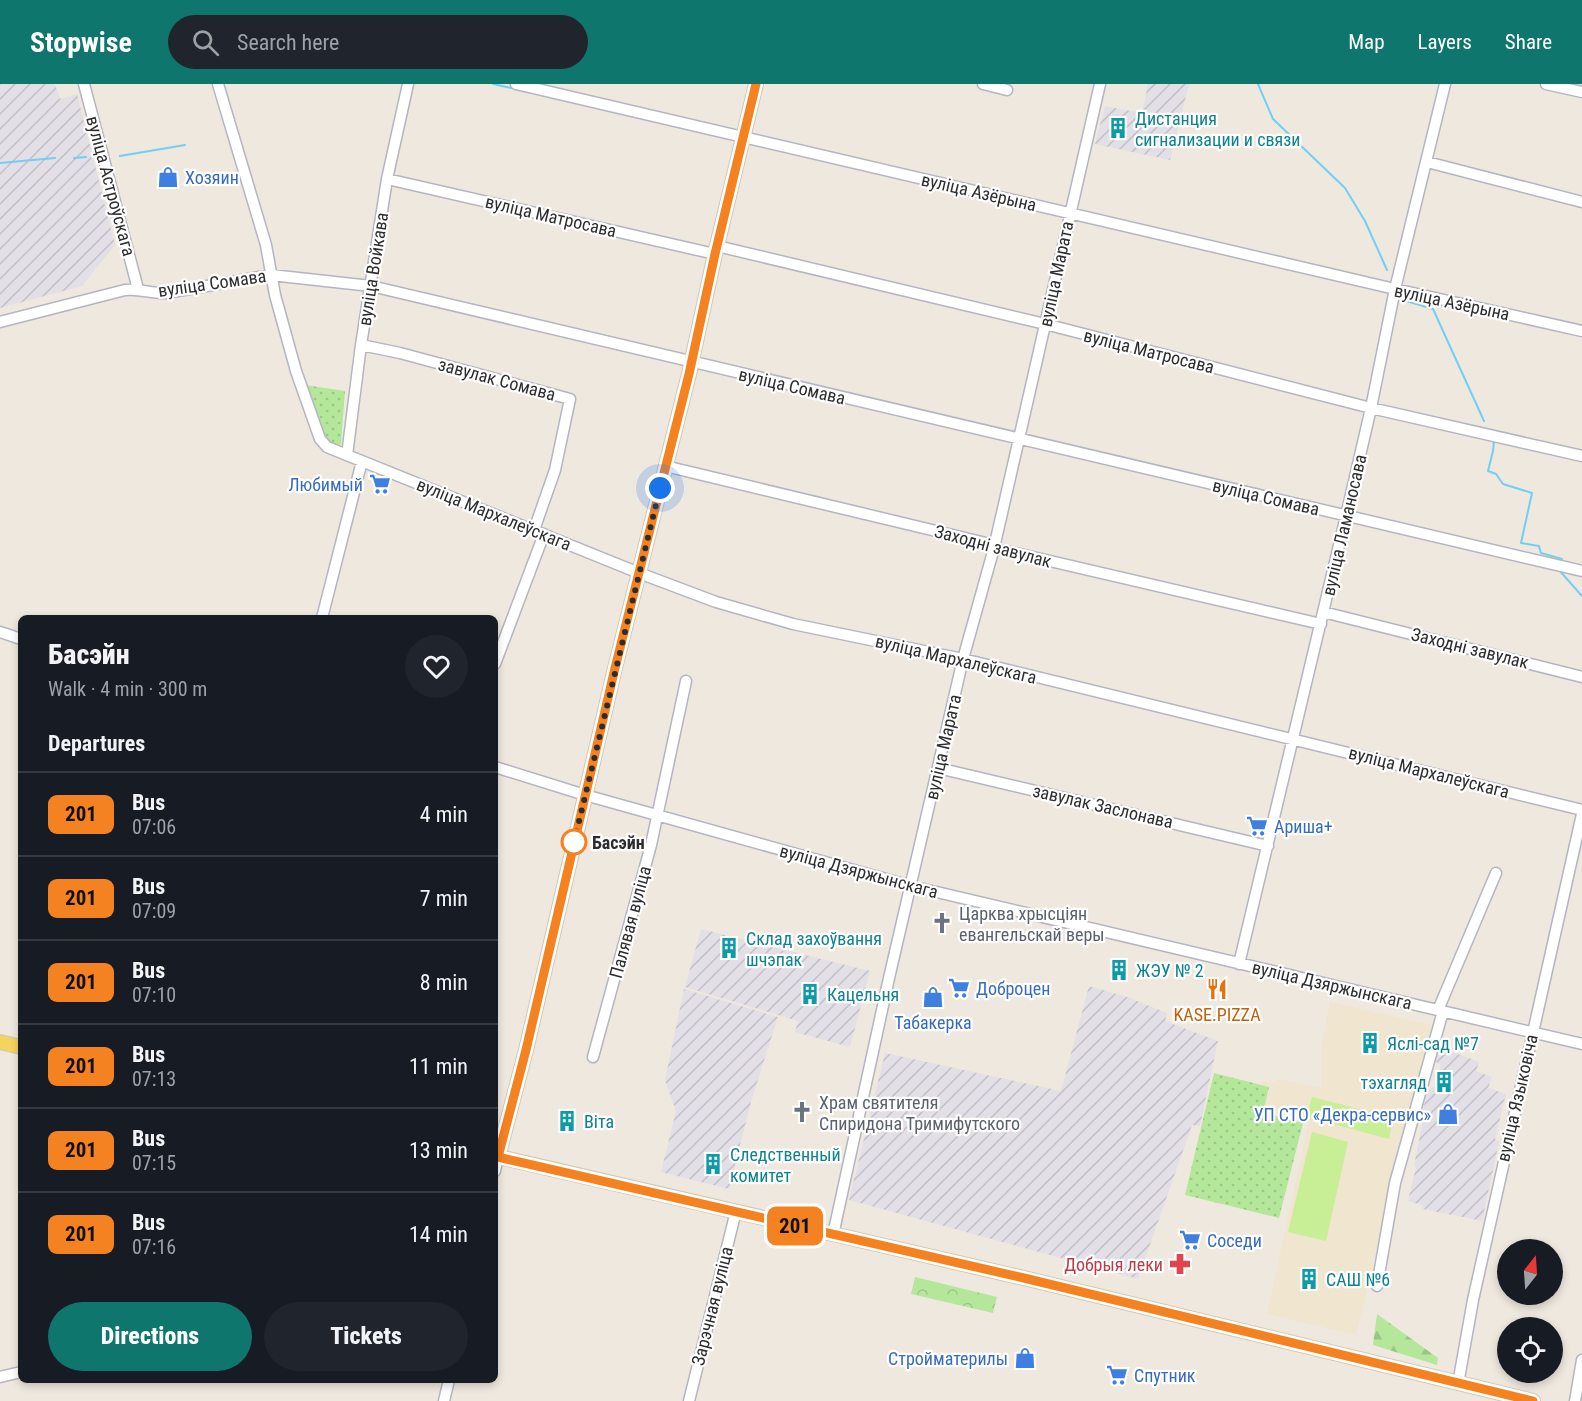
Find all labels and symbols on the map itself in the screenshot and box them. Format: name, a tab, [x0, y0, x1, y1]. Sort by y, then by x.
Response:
place label: Дистанция сигнализации и связи	[1135, 108, 1300, 150]
street label: вуліца Астроўскага	[82, 114, 140, 258]
building icon: Дистанция сигнализации и связи	[1106, 116, 1130, 140]
shop icon: Хозяин	[156, 165, 180, 189]
place label: Хозяин	[185, 167, 239, 188]
street label: вуліца Азёрына	[919, 169, 1039, 215]
street label: вуліца Матросава	[483, 191, 619, 241]
street label: вуліца Войкава	[354, 211, 392, 327]
street label: вуліца Марата	[1035, 219, 1077, 329]
street label: вуліца Сомава	[157, 265, 267, 301]
street label: вуліца Азёрына	[1392, 280, 1512, 324]
street label: вуліца Матросава	[1082, 325, 1216, 377]
street label: завулак Сомава	[436, 353, 558, 405]
street label: вуліца Сомава	[737, 364, 847, 408]
street label: вуліца Ламаносава	[1318, 452, 1370, 598]
supermarket icon: Любимый	[368, 472, 392, 496]
street label: вуліца Мархалеўскага	[414, 473, 574, 555]
your location	[645, 473, 675, 503]
place label: Любимый	[288, 474, 363, 495]
street label: вуліца Сомава	[1211, 475, 1321, 519]
street label: Заходні завулак	[932, 520, 1054, 572]
street label: Заходні завулак	[1409, 623, 1531, 673]
street label: вуліца Мархалеўскага	[873, 630, 1039, 688]
street label: вуліца Марата	[921, 692, 965, 802]
street label: вуліца Мархалеўскага	[1346, 742, 1512, 802]
street label: завулак Заслонава	[1031, 780, 1175, 832]
supermarket icon: Ариша+	[1245, 814, 1269, 838]
place label: Ариша+	[1274, 816, 1333, 837]
marker: Басэйн	[561, 829, 587, 855]
place label: Басэйн	[592, 832, 645, 853]
street label: вуліца Дзяржынскага	[777, 840, 941, 902]
street label: Палявая вуліца	[605, 863, 655, 981]
place label: Царква хрысціян евангельскай веры	[959, 903, 1105, 945]
church icon: Царква хрысціян евангельскай веры	[930, 911, 954, 935]
place label: Склад захоўвання шчэпак	[746, 928, 882, 970]
building icon: Склад захоўвання шчэпак	[717, 936, 741, 960]
street label: вуліца Дзяржынскага	[1250, 956, 1414, 1014]
building icon: ЖЭУ № 2	[1107, 958, 1131, 982]
place label: ЖЭУ № 2	[1136, 960, 1204, 981]
supermarket icon: Доброцен	[947, 976, 971, 1000]
restaurant icon: KASE.PIZZA	[1205, 977, 1229, 1001]
place label: Доброцен	[976, 978, 1050, 999]
building icon: Кацельня	[798, 982, 822, 1006]
place label: Кацельня	[827, 984, 899, 1005]
shop icon: Табакерка	[921, 985, 945, 1009]
place label: KASE.PIZZA	[1173, 1004, 1261, 1025]
place label: Табакерка	[894, 1012, 972, 1033]
building icon: Яслі-сад №7	[1358, 1031, 1382, 1055]
street label: вуліца Языковіча	[1492, 1032, 1542, 1164]
place label: Яслі-сад №7	[1387, 1033, 1479, 1054]
building icon: тэхагляд	[1432, 1070, 1456, 1094]
place label: тэхагляд	[1361, 1072, 1427, 1093]
place label: Храм святителя Спиридона Тримифутского	[819, 1092, 1020, 1134]
church icon: Храм святителя Спиридона Тримифутского	[790, 1100, 814, 1124]
shop icon: УП СТО «Декра-сервис»	[1436, 1102, 1460, 1126]
place label: УП СТО «Декра-сервис»	[1254, 1104, 1431, 1125]
building icon: Віта	[555, 1109, 579, 1133]
place label: Віта	[584, 1111, 614, 1132]
place label: Следственный комитет	[730, 1144, 841, 1186]
building icon: Следственный комитет	[701, 1152, 725, 1176]
line badge: 201	[760, 1206, 830, 1246]
supermarket icon: Соседи	[1178, 1228, 1202, 1252]
place label: Соседи	[1207, 1230, 1262, 1251]
north arrow	[1497, 1239, 1563, 1305]
street label: Зарэчная вуліца	[687, 1244, 737, 1368]
pharmacy icon: Добрыя леки	[1168, 1252, 1192, 1276]
place label: Добрыя леки	[1064, 1254, 1163, 1275]
building icon: САШ №6	[1297, 1267, 1321, 1291]
place label: САШ №6	[1326, 1269, 1390, 1290]
shop icon: Стройматерилы	[1013, 1346, 1037, 1370]
place label: Стройматерилы	[888, 1348, 1008, 1369]
supermarket icon: Спутник	[1105, 1363, 1129, 1387]
place label: Спутник	[1134, 1365, 1196, 1386]

